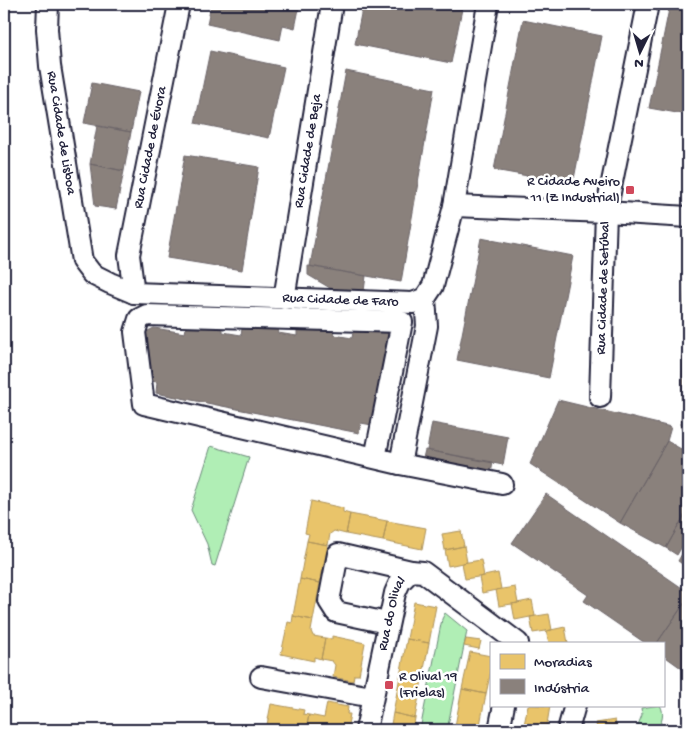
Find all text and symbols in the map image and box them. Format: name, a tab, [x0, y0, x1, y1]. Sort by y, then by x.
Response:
north arrow	[614, 28, 664, 78]
text: N	[634, 54, 644, 71]
street label: Rua Cidade de Lisboa	[42, 70, 80, 197]
street label: Rua Cidade de Évora	[130, 84, 171, 210]
street label: Rua Cidade de Beja	[290, 91, 326, 209]
place label: R Cidade Aveiro 11 (Z Industrial)	[527, 174, 620, 207]
marker: R Cidade Aveiro 11 (Z Industrial)	[624, 184, 636, 196]
street label: Rua Cidade de Setúbal	[593, 221, 614, 355]
street label: Rua Cidade de Faro	[282, 290, 399, 311]
street label: Rua do Olival	[375, 573, 409, 652]
legend	[490, 642, 664, 706]
text: Moradias	[534, 654, 592, 672]
place label: R Olival 19 (Frielas)	[399, 669, 457, 702]
marker: R Olival 19 (Frielas)	[383, 679, 395, 691]
text: Indústria	[534, 680, 590, 698]

